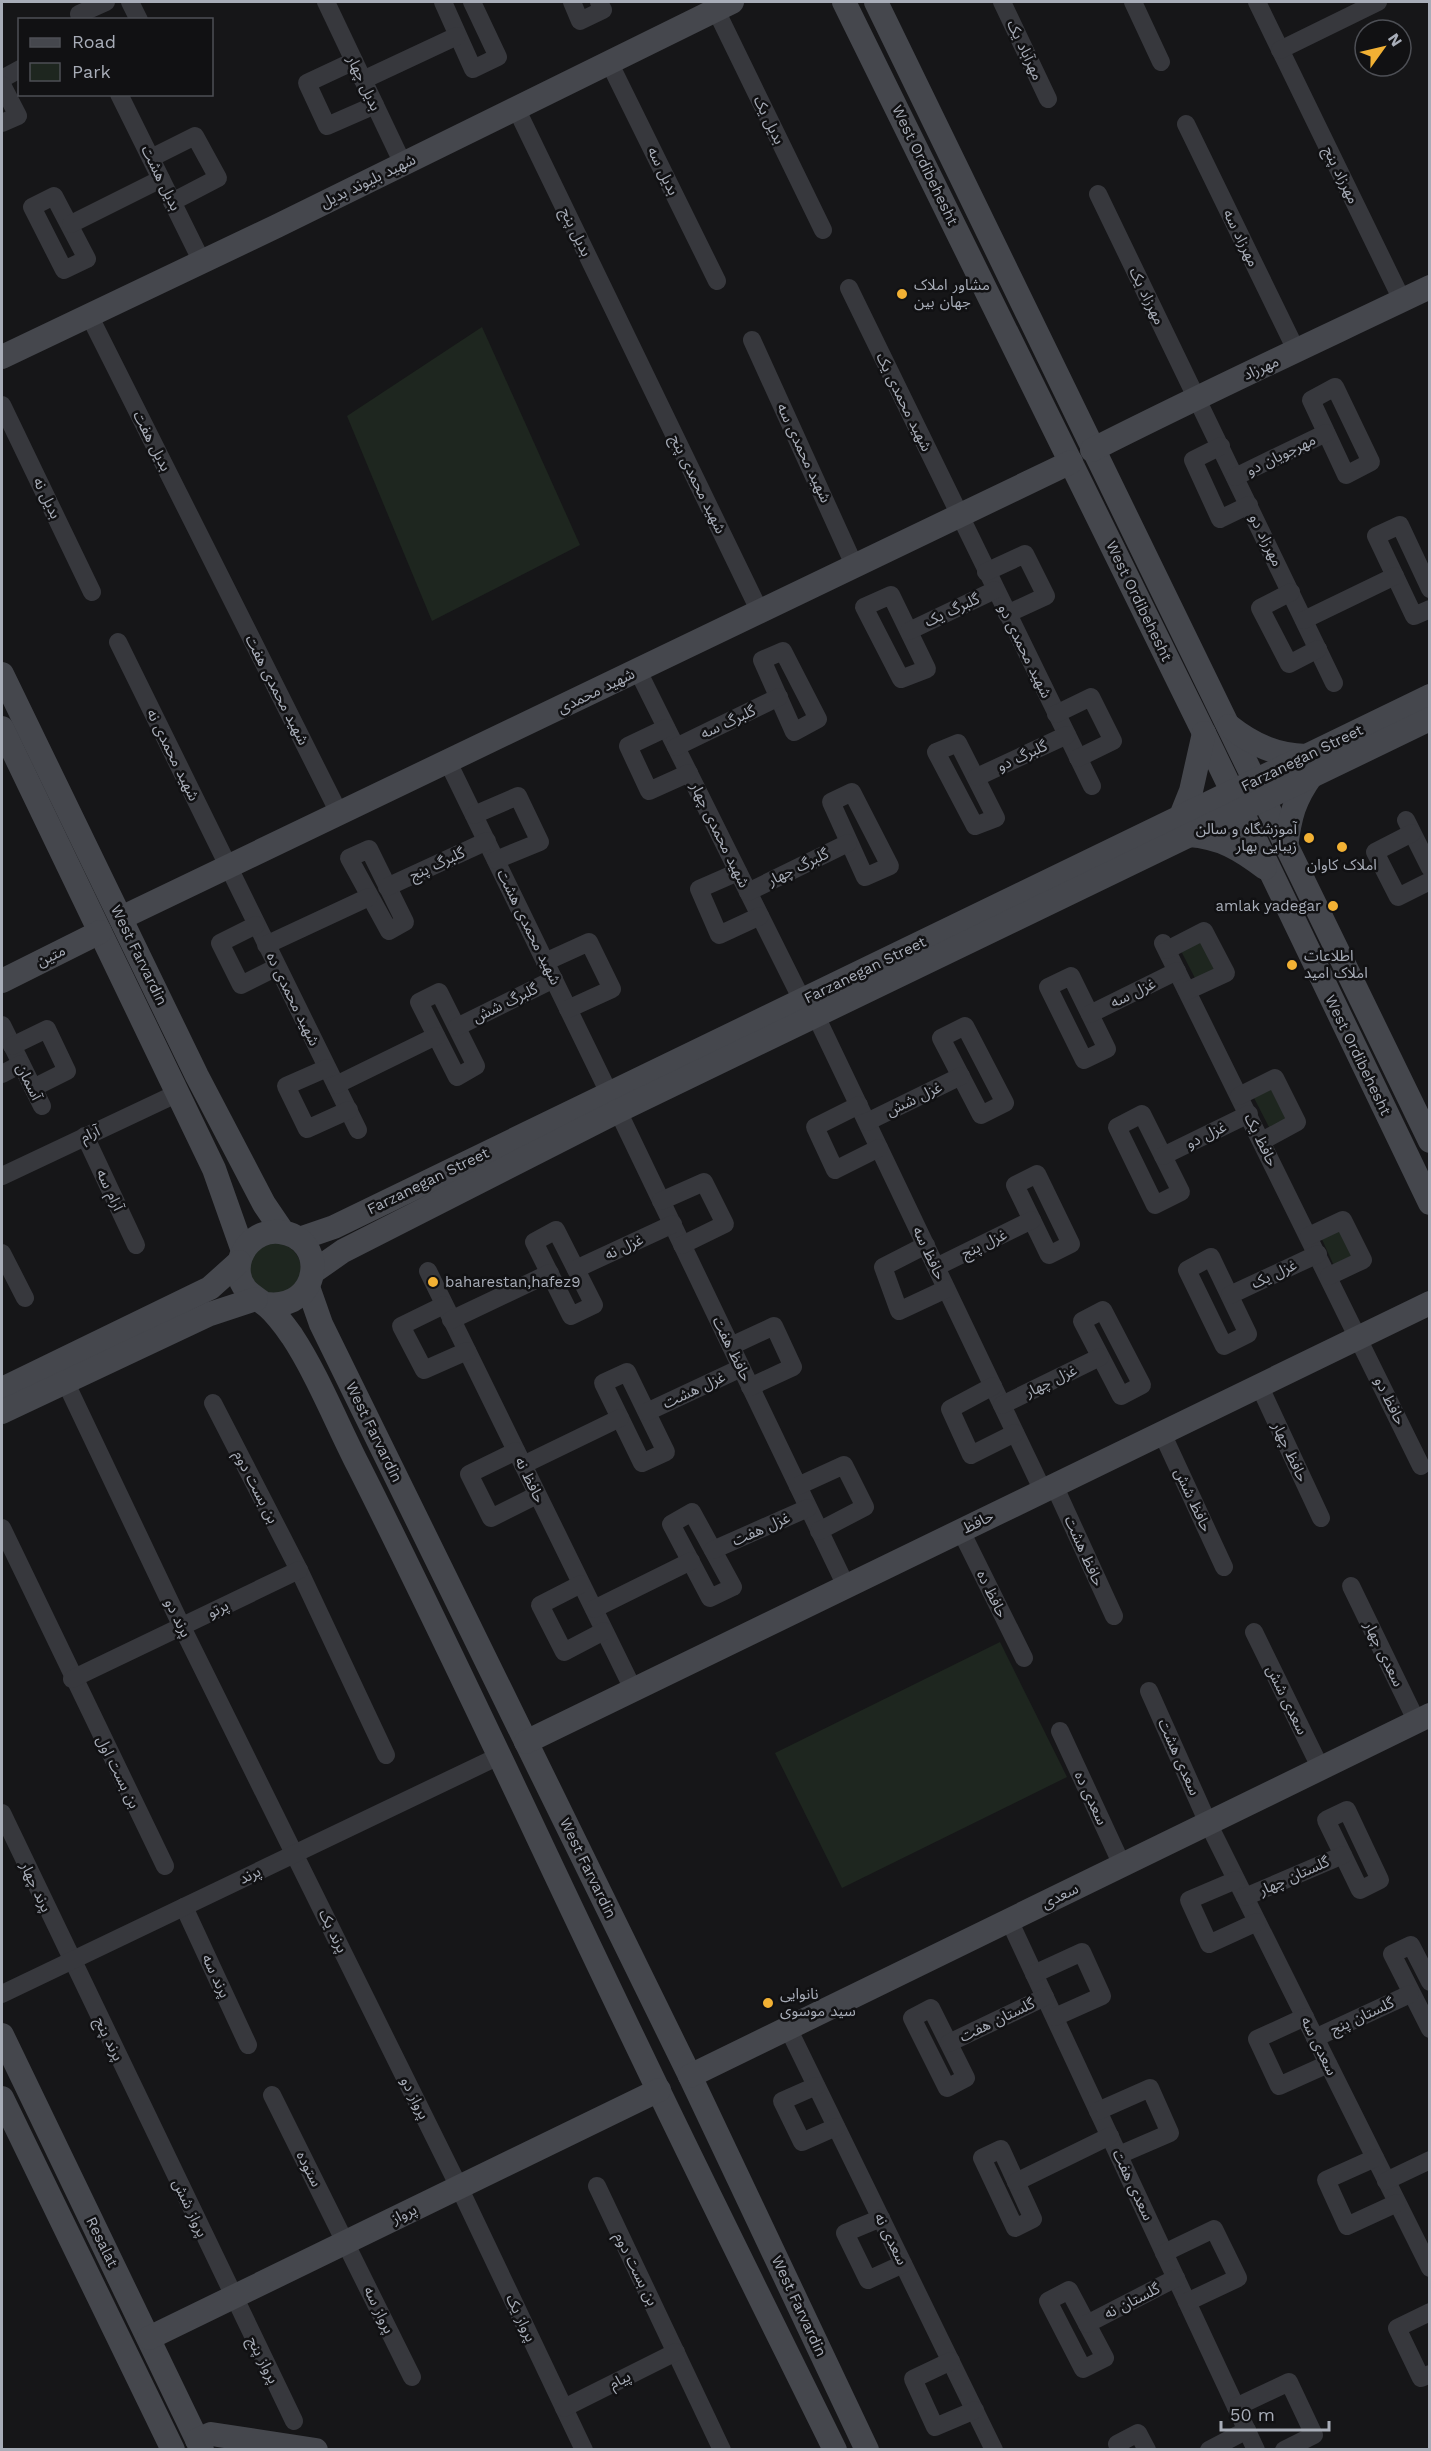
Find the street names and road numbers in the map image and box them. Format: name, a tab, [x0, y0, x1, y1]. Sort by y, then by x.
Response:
street label: مهرآباد یک	[1003, 17, 1047, 83]
street label: بدیل چهار	[342, 52, 385, 114]
street label: بدیل یک	[750, 93, 788, 147]
street label: West Ordibehesht	[888, 102, 962, 229]
street label: بدیل هشت	[137, 142, 185, 214]
street label: مهرزاد پنج	[1317, 143, 1363, 208]
street label: بدیل سه	[644, 144, 682, 198]
street label: شهید بلیوند بدیل	[317, 150, 419, 212]
street label: بدیل پنج	[554, 205, 595, 261]
street label: مهرزاد سه	[1219, 206, 1263, 270]
street label: مهرزاد یک	[1125, 264, 1169, 328]
street label: شهید محمدی یک	[872, 350, 936, 455]
street label: مهرزاد	[1240, 352, 1282, 384]
street label: شهید محمدی سه	[773, 400, 835, 506]
street label: بدیل هفت	[129, 408, 175, 474]
street label: مهرجویان دو	[1243, 431, 1319, 479]
street label: شهید محمدی پنج	[664, 432, 730, 538]
street label: بدیل نه	[29, 474, 65, 522]
street label: مهرزاد دو	[1246, 511, 1286, 569]
street label: West Ordibehesht	[1102, 538, 1176, 665]
street label: گلبرگ یک	[922, 589, 983, 631]
street label: شهید محمدی دو	[994, 601, 1056, 701]
street label: شهید محمدی هفت	[241, 632, 313, 748]
street label: شهید محمدی	[555, 664, 638, 717]
street label: گلبرگ سه	[698, 701, 759, 743]
street label: شهید محمدی نه	[143, 706, 203, 804]
street label: Farzanegan Street	[1238, 720, 1367, 795]
street label: گلبرگ دو	[994, 736, 1051, 775]
street label: شهید محمدی چهار	[685, 778, 753, 891]
street label: گلبرگ پنج	[407, 843, 469, 887]
street label: گلبرگ چهار	[764, 844, 833, 891]
street label: شهید محمدی هشت	[493, 866, 565, 988]
street label: West Farvardin	[107, 902, 171, 1008]
street label: Farzanegan Street	[801, 932, 930, 1007]
street label: متین	[34, 941, 68, 971]
street label: شهید محمدی ده	[263, 949, 324, 1049]
street label: غزل سه	[1107, 974, 1159, 1012]
street label: گلبرگ شش	[469, 979, 541, 1026]
street label: West Ordibehesht	[1321, 992, 1395, 1119]
street label: آسمان	[12, 1061, 46, 1104]
street label: غزل شش	[883, 1078, 945, 1120]
street label: حافظ یک	[1241, 1111, 1282, 1170]
street label: غزل دو	[1183, 1117, 1230, 1152]
street label: آرام	[77, 1121, 104, 1148]
street label: Farzanegan Street	[364, 1143, 493, 1218]
street label: آرام سه	[91, 1166, 128, 1215]
street label: حافظ سه	[909, 1224, 949, 1283]
street label: غزل پنج	[958, 1225, 1011, 1265]
street label: غزل نه	[602, 1230, 646, 1264]
street label: غزل یک	[1248, 1255, 1300, 1292]
street label: حافظ هفت	[709, 1314, 755, 1385]
street label: غزل چهار	[1021, 1361, 1081, 1403]
street label: غزل هشت	[660, 1368, 728, 1412]
street label: حافظ دو	[1371, 1374, 1409, 1428]
street label: West Farvardin	[342, 1379, 406, 1485]
street label: حافظ چهار	[1267, 1418, 1312, 1485]
street label: بن بست دوم	[228, 1447, 282, 1527]
street label: حافظ نه	[511, 1454, 549, 1506]
street label: حافظ شش	[1170, 1465, 1216, 1535]
street label: حافظ	[960, 1507, 997, 1537]
street label: غزل هفت	[729, 1508, 793, 1550]
street label: حافظ هشت	[1060, 1513, 1108, 1589]
street label: حافظ ده	[973, 1567, 1011, 1621]
street label: پرند دو	[160, 1596, 195, 1641]
street label: پرتو	[204, 1596, 232, 1623]
street label: سعدی چهار	[1359, 1618, 1408, 1690]
street label: سعدی شش	[1262, 1662, 1312, 1738]
street label: سعدی هشت	[1154, 1716, 1204, 1798]
street label: بن بست اول	[93, 1733, 143, 1811]
street label: سعدی ده	[1071, 1768, 1111, 1828]
street label: West Farvardin	[556, 1815, 620, 1921]
street label: گلستان چهار	[1255, 1852, 1333, 1901]
street label: پرند چهار	[15, 1858, 55, 1915]
street label: پرند	[236, 1862, 264, 1889]
street label: سعدی	[1039, 1879, 1082, 1913]
street label: پرند یک	[314, 1906, 351, 1956]
street label: پرند سه	[197, 1951, 234, 2001]
street label: گلستان پنج	[1327, 1993, 1399, 2041]
street label: گلستان هفت	[957, 1994, 1038, 2046]
street label: پرند پنج	[88, 2014, 127, 2065]
street label: سعدی سه	[1297, 2014, 1341, 2079]
street label: پرواز دو	[396, 2074, 433, 2123]
street label: سعدی هفت	[1109, 2147, 1157, 2224]
street label: ستوده	[292, 2148, 326, 2190]
street label: پرواز شش	[168, 2176, 211, 2240]
street label: پرواز	[387, 2200, 420, 2229]
street label: سعدی نه	[871, 2210, 911, 2268]
street label: Resalat	[82, 2214, 122, 2271]
street label: بن بست دوم	[609, 2229, 662, 2310]
street label: West Farvardin	[768, 2253, 830, 2359]
street label: گلستان نه	[1101, 2279, 1164, 2323]
street label: پرواز سه	[359, 2283, 398, 2337]
street label: پرواز یک	[501, 2291, 540, 2345]
street label: پرواز پنج	[241, 2333, 283, 2388]
street label: پیام	[606, 2367, 635, 2395]

